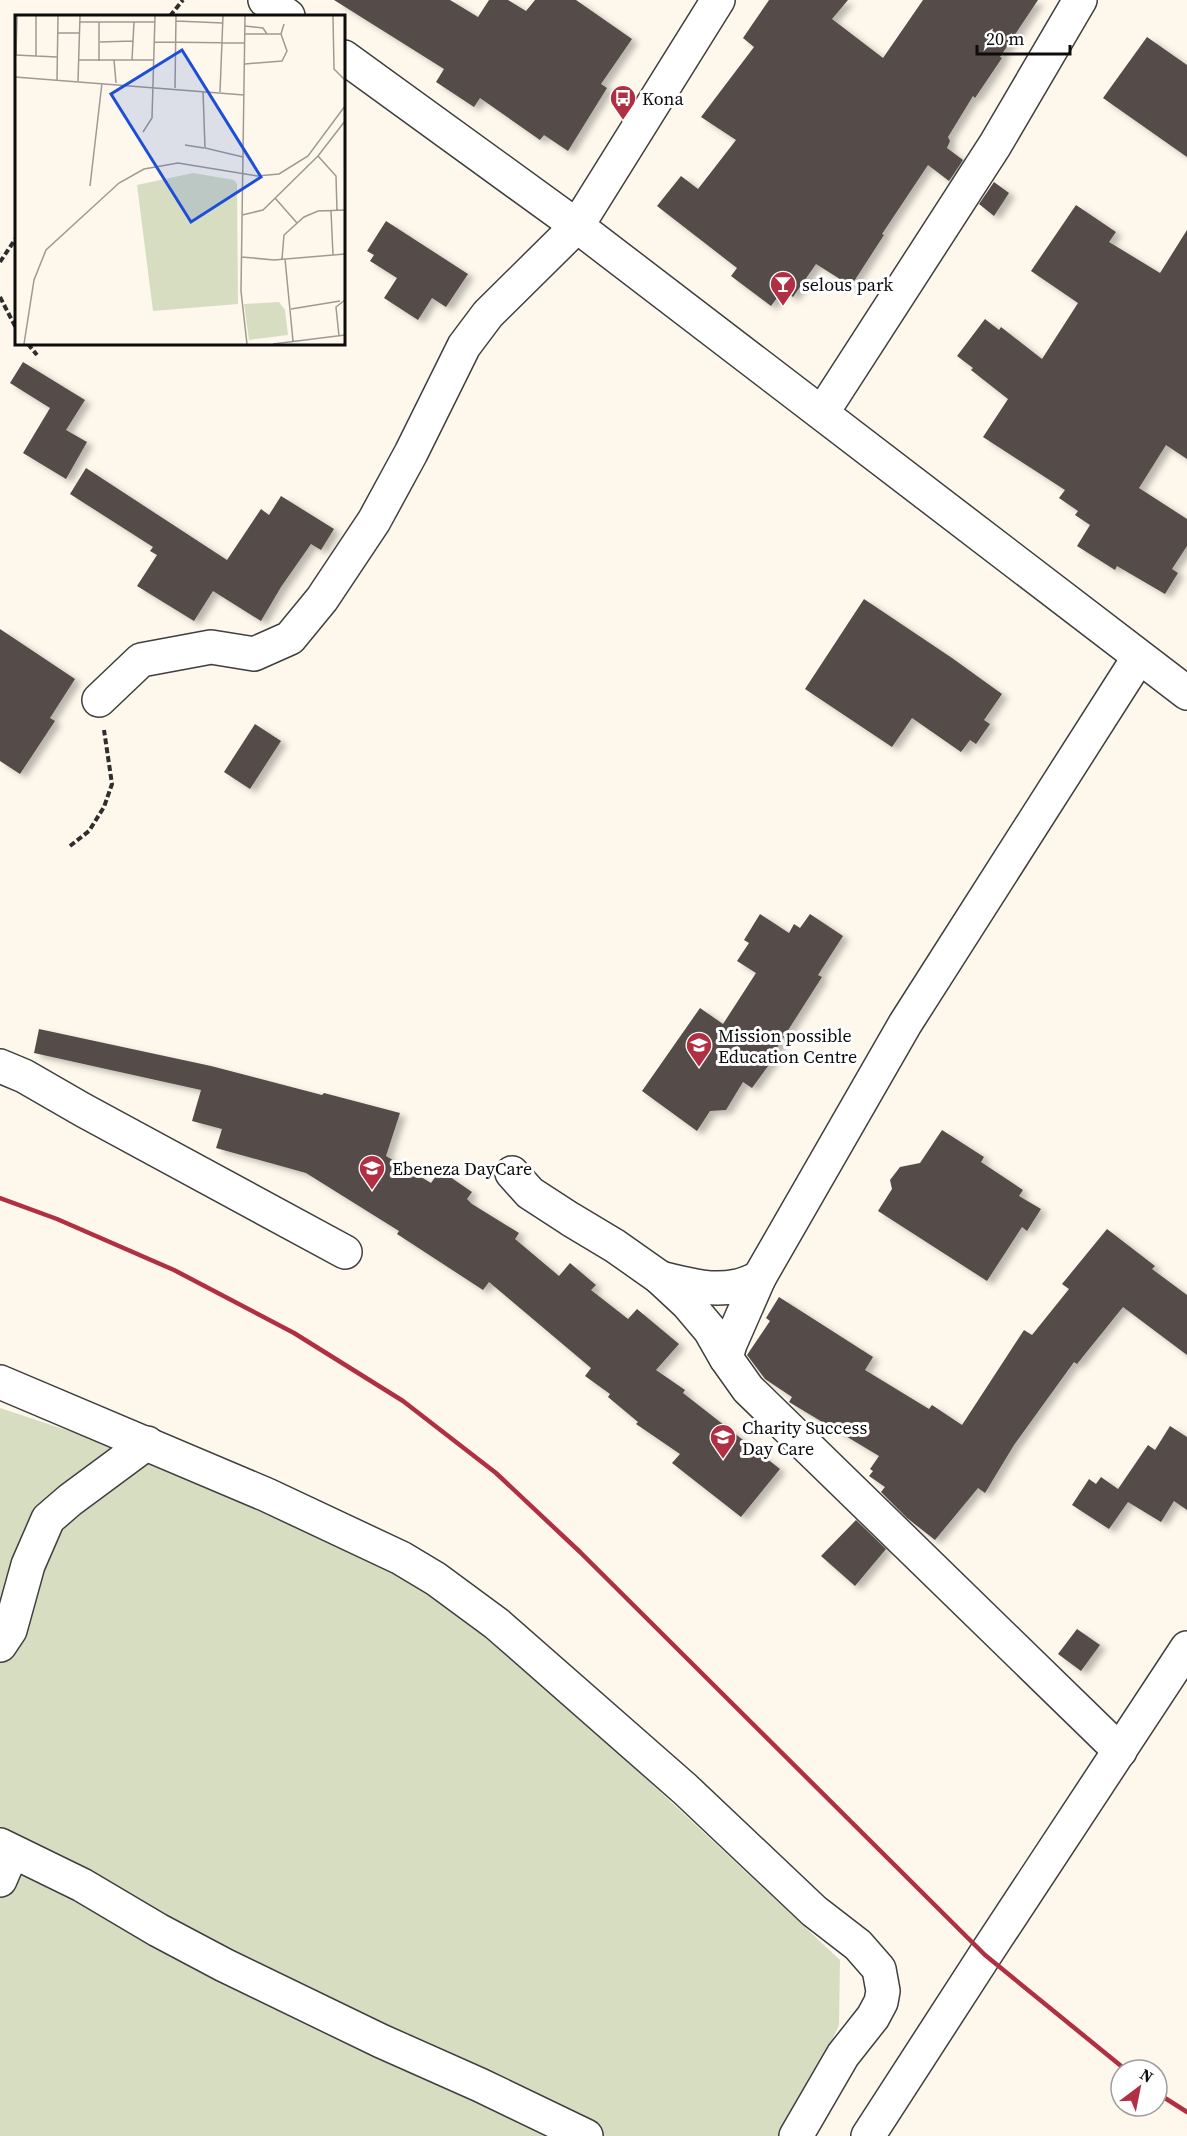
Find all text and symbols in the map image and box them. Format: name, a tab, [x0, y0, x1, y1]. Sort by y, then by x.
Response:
inset map	[15, 15, 345, 345]
scale bar	[977, 18, 1070, 56]
text: 20 m	[986, 26, 1024, 51]
bus stop icon: Kona	[608, 83, 638, 121]
place label: Kona	[642, 86, 684, 111]
bar icon: selous park	[768, 269, 798, 307]
place label: selous park	[802, 272, 893, 297]
place label: Mission possible Education Centre	[718, 1023, 857, 1069]
school or university icon: Mission possible Education Centre	[684, 1030, 714, 1068]
school or university icon: Ebeneza DayCare	[357, 1153, 387, 1191]
place label: Ebeneza DayCare	[392, 1156, 532, 1181]
place label: Charity Success Day Care	[742, 1415, 867, 1461]
school or university icon: Charity Success Day Care	[708, 1422, 738, 1460]
north arrow	[1109, 2058, 1169, 2118]
text: N	[1136, 2063, 1158, 2088]

